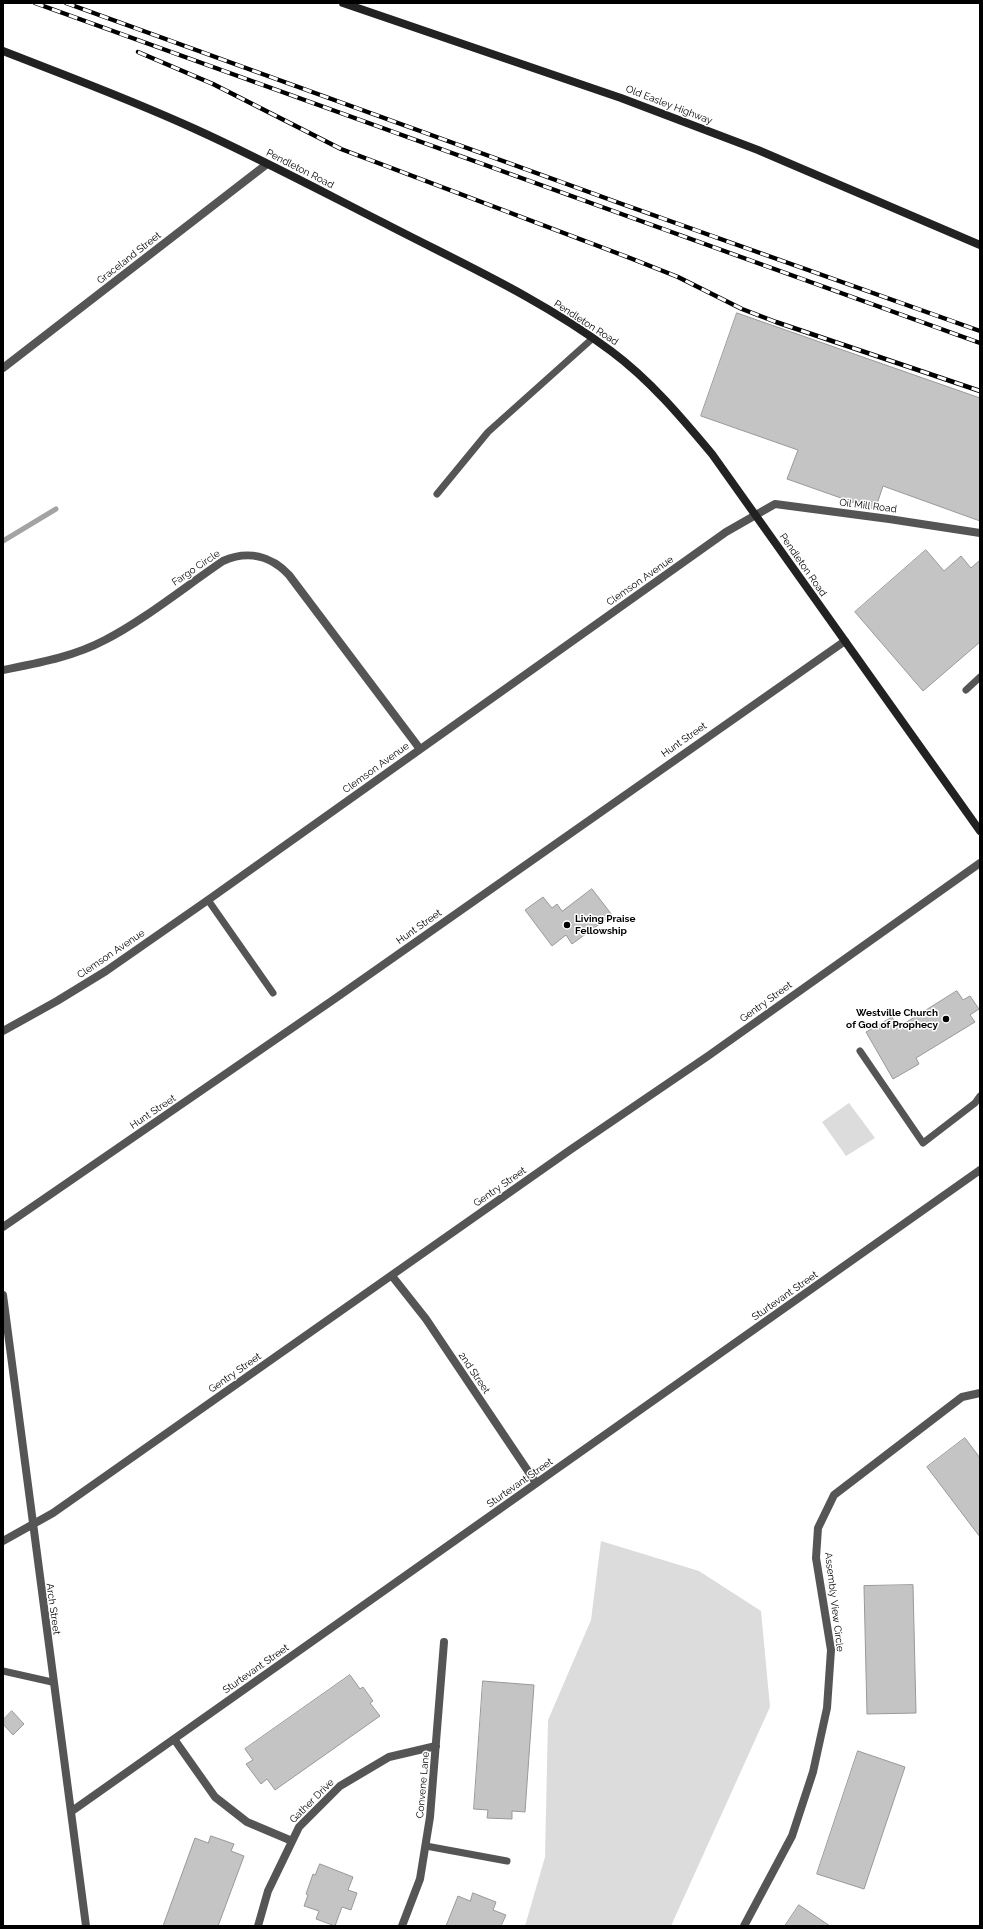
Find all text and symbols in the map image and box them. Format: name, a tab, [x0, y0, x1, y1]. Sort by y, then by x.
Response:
street label: Old Easley Highway	[624, 83, 714, 127]
street label: Pendleton Road	[264, 147, 336, 191]
street label: Graceland Street	[95, 229, 163, 287]
street label: Pendleton Road	[552, 298, 620, 348]
street label: Oil Mill Road	[839, 497, 897, 515]
street label: Pendleton Road	[777, 531, 829, 599]
street label: Fargo Circle	[170, 548, 222, 588]
street label: Clemson Avenue	[604, 553, 676, 609]
street label: Hunt Street	[659, 720, 709, 760]
street label: Clemson Avenue	[341, 740, 411, 796]
street label: Hunt Street	[394, 907, 444, 947]
place label: Living Praise Fellowship	[575, 913, 636, 936]
marker: Living Praise Fellowship	[562, 920, 572, 930]
street label: Clemson Avenue	[75, 927, 147, 981]
street label: Gentry Street	[738, 979, 794, 1025]
place label: Westville Church of God of Prophecy	[846, 1007, 938, 1030]
marker: Westville Church of God of Prophecy	[941, 1014, 951, 1024]
street label: Hunt Street	[128, 1092, 178, 1132]
street label: Gentry Street	[471, 1164, 529, 1210]
street label: Sturtevant Street	[750, 1269, 820, 1323]
street label: Gentry Street	[206, 1350, 264, 1396]
street label: 2nd Street	[456, 1350, 492, 1396]
street label: Sturtevant Street	[485, 1456, 555, 1510]
street label: Assembly View Circle	[822, 1552, 846, 1652]
street label: Arch Street	[43, 1583, 63, 1635]
street label: Sturtevant Street	[221, 1642, 291, 1696]
street label: Convene Lane	[414, 1751, 432, 1819]
street label: Gather Drive	[287, 1776, 337, 1826]

